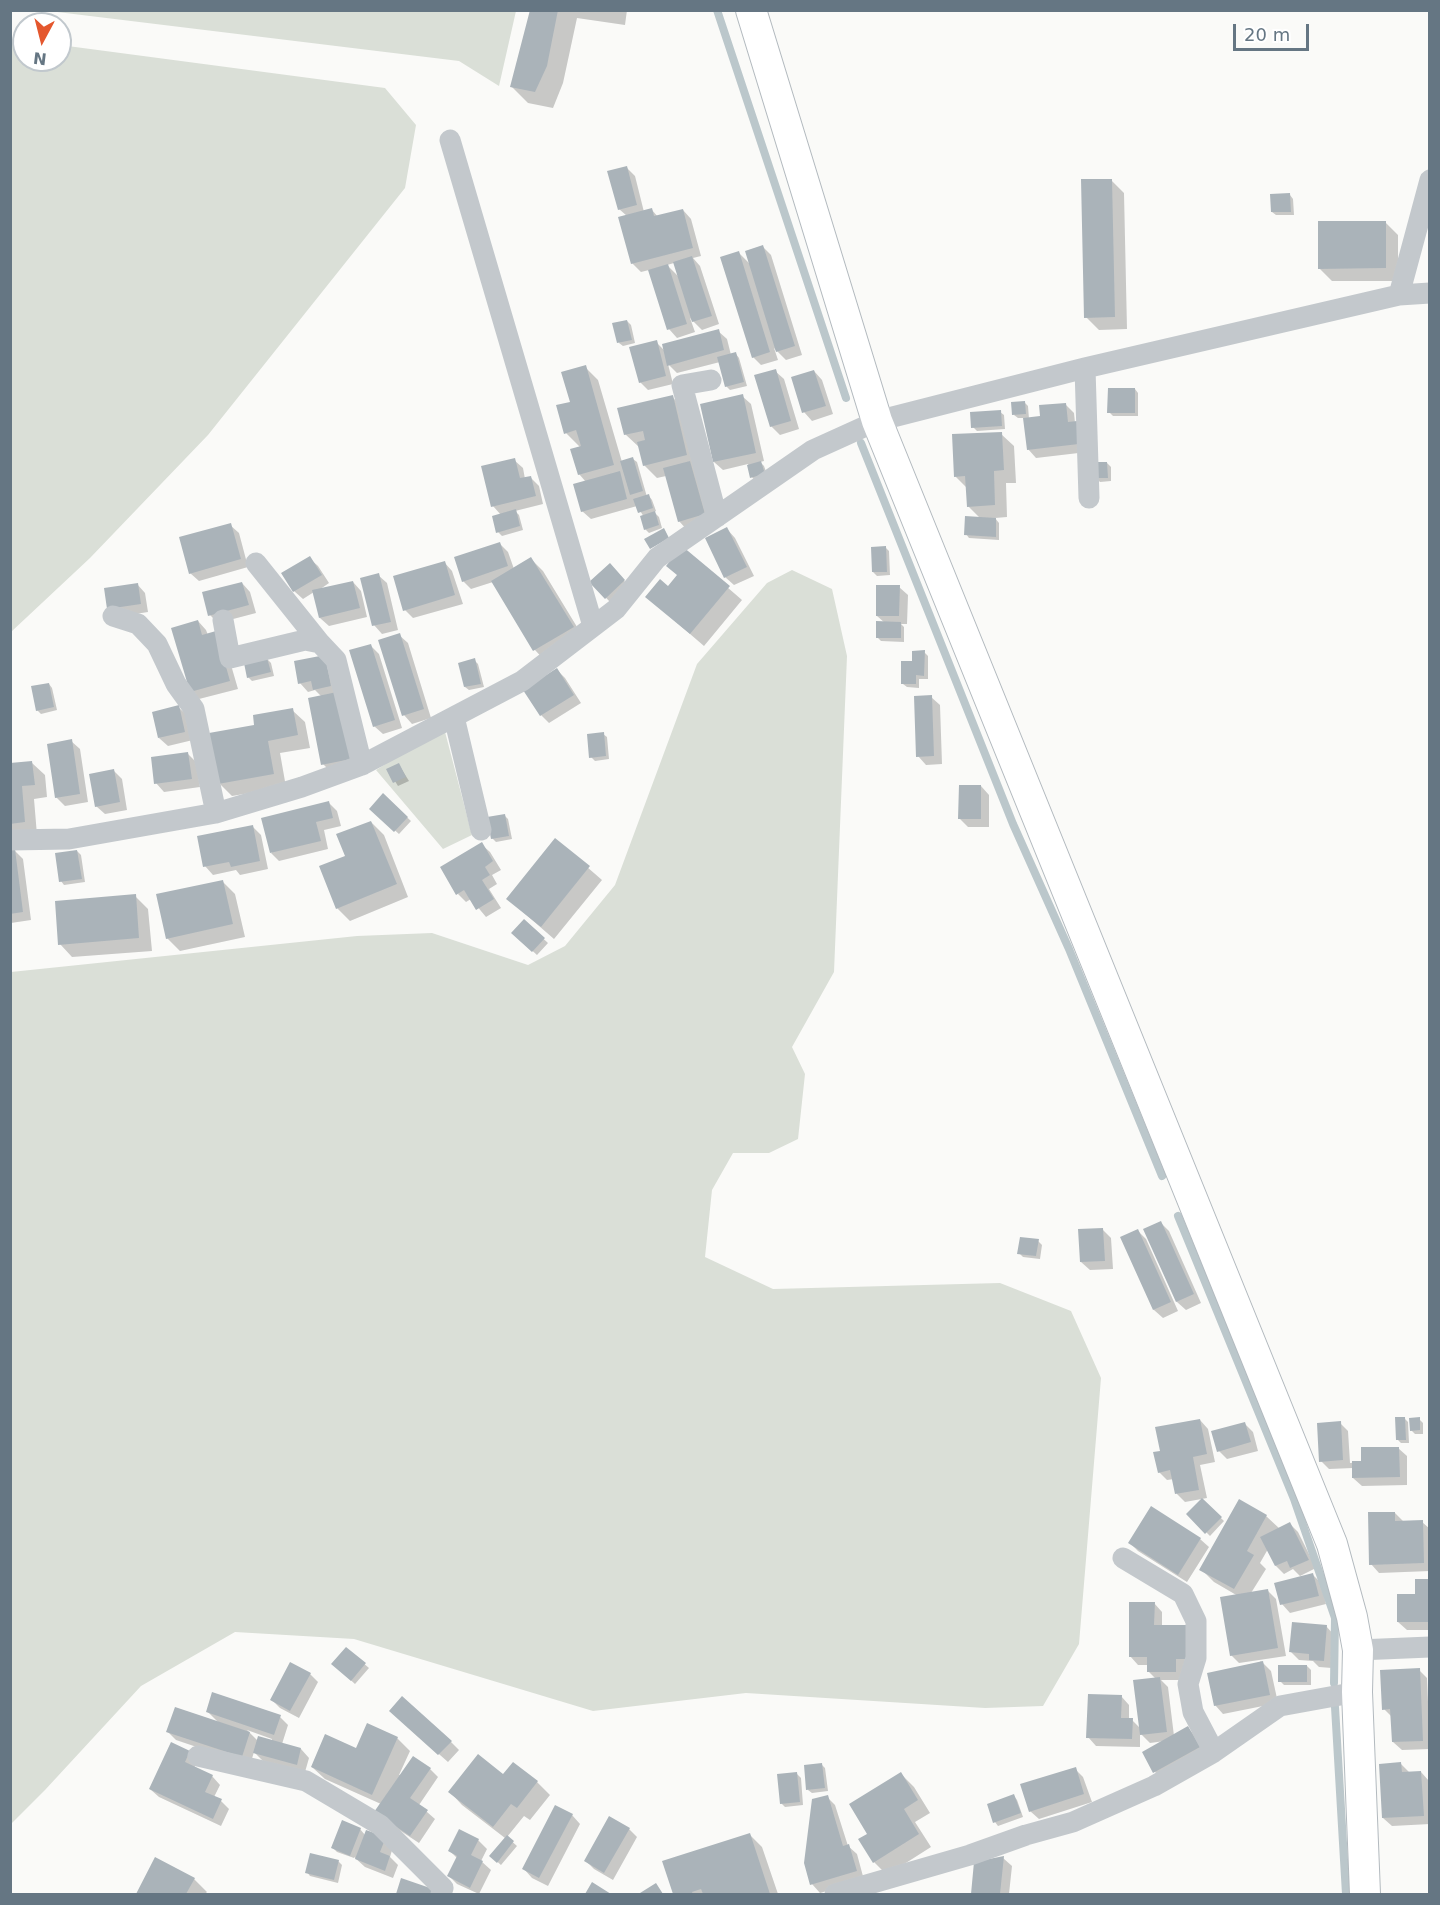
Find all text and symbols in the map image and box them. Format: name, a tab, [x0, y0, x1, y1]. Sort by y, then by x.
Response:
north arrow	[12, 12, 72, 72]
scale bar	[1236, 12, 1312, 50]
text: 20 m	[1244, 24, 1290, 45]
text: N	[32, 48, 48, 69]

